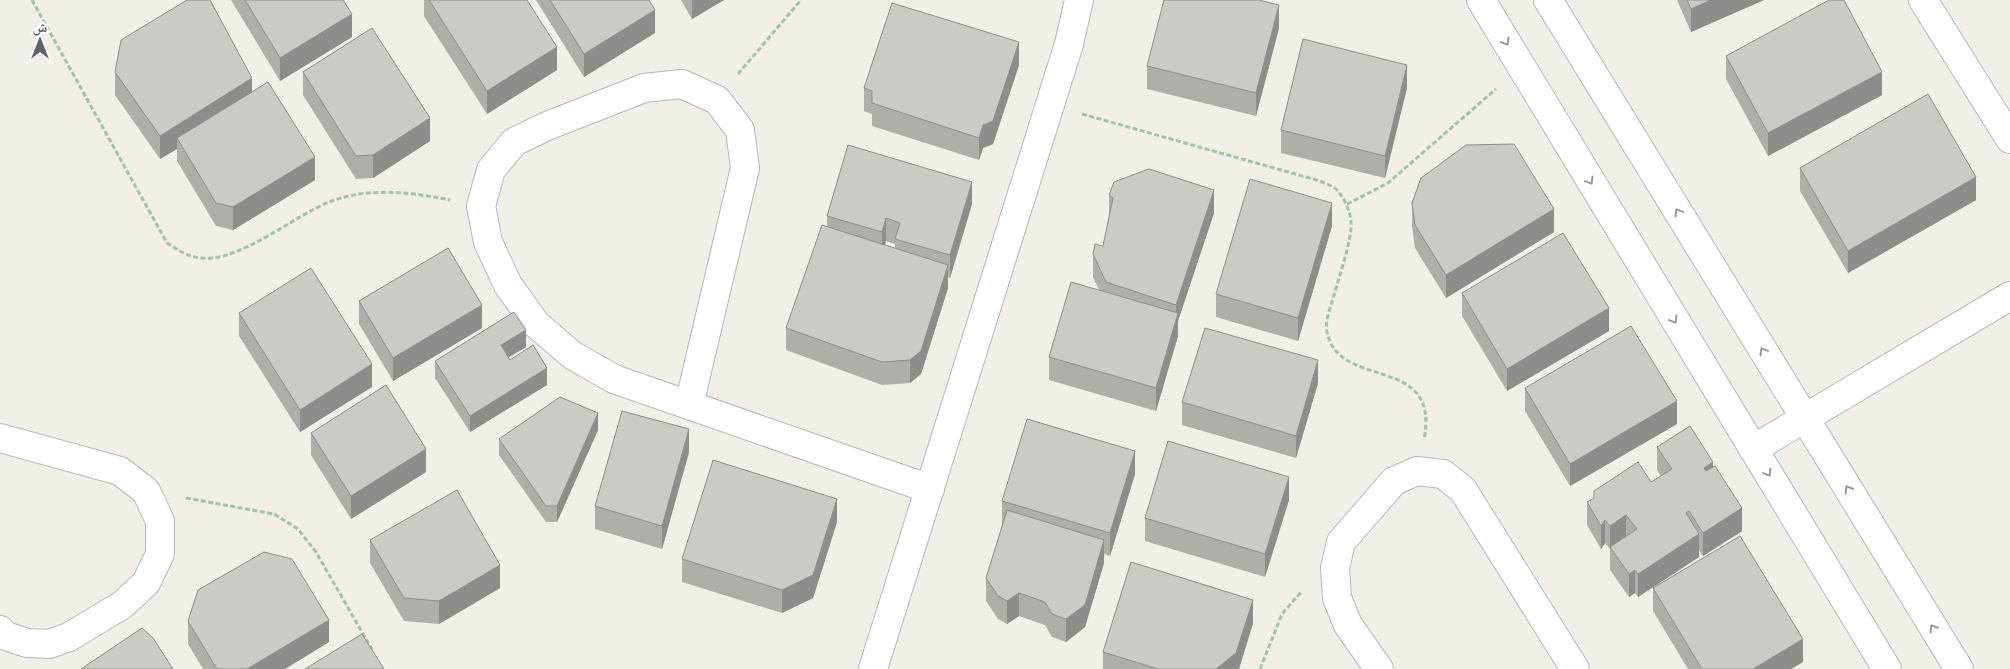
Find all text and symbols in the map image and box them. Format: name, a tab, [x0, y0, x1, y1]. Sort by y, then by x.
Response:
north arrow	[15, 15, 65, 65]
text: ش	[33, 19, 48, 36]
one-way arrow	[1499, 36, 1509, 45]
one-way arrow	[1584, 175, 1594, 184]
one-way arrow	[1674, 209, 1684, 218]
one-way arrow	[1668, 314, 1678, 323]
one-way arrow	[1759, 347, 1769, 356]
one-way arrow	[1761, 468, 1771, 477]
one-way arrow	[1844, 486, 1854, 495]
one-way arrow	[1930, 624, 1939, 633]

